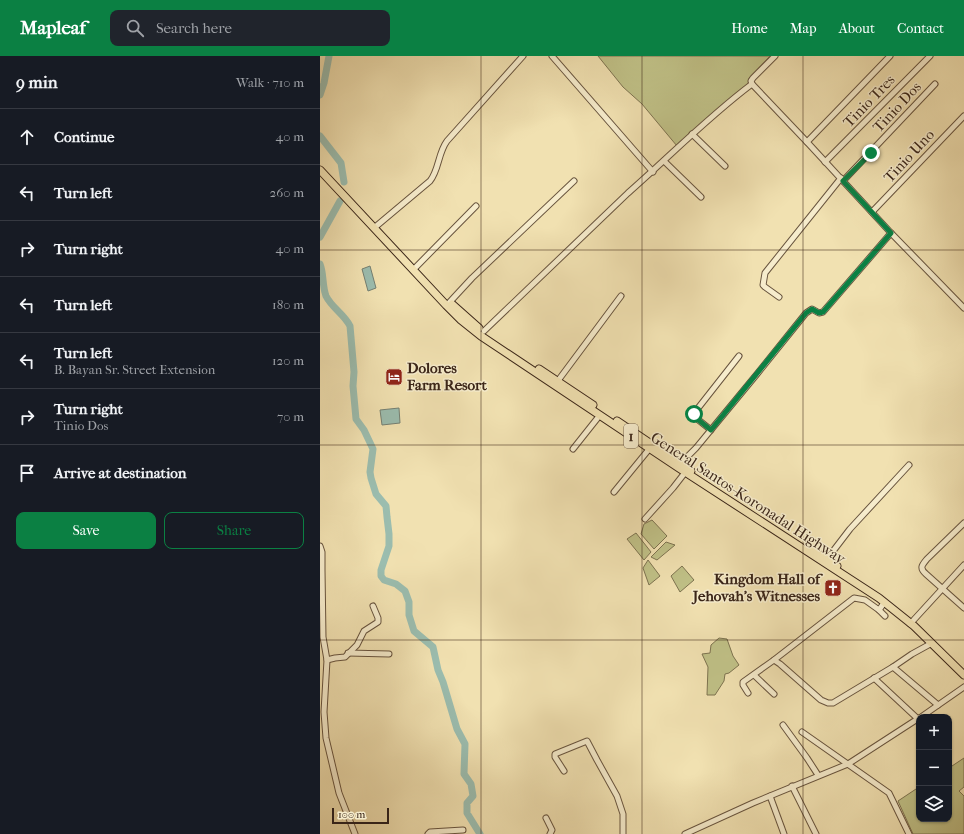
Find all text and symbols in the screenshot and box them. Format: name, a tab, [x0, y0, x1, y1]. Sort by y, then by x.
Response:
search box	[110, 10, 390, 46]
text: Mapleaf	[20, 17, 86, 39]
icon: search	[124, 17, 146, 39]
text: Search here	[156, 19, 232, 37]
text: Home	[731, 20, 768, 37]
text: Map	[790, 20, 817, 37]
text: About	[839, 20, 875, 37]
text: Contact	[897, 20, 944, 37]
street label: Tinio Tres	[839, 71, 899, 131]
text: 9 min	[16, 72, 58, 92]
text: Walk · 710 m	[236, 75, 304, 90]
street label: Tinio Dos	[869, 78, 925, 136]
street label: Tinio Uno	[880, 125, 938, 186]
icon: ahead	[16, 126, 38, 148]
text: Continue	[54, 128, 114, 146]
text: 40 m	[276, 129, 304, 144]
route end	[862, 144, 880, 162]
icon: left	[16, 182, 38, 204]
text: Turn left	[54, 184, 112, 202]
text: 260 m	[270, 185, 304, 200]
icon: right	[16, 238, 38, 260]
text: Turn right	[54, 240, 123, 258]
text: 40 m	[276, 241, 304, 256]
icon: left	[16, 294, 38, 316]
text: Turn left	[54, 296, 112, 314]
text: 180 m	[272, 297, 304, 312]
text: Turn left	[54, 344, 112, 362]
icon: left	[16, 350, 38, 372]
text: 120 m	[272, 353, 304, 368]
place label: Dolores Farm Resort	[406, 359, 488, 394]
text: B. Bayan Sr. Street Extension	[54, 362, 215, 377]
hotel icon: Dolores Farm Resort	[384, 367, 404, 387]
text: Turn right	[54, 400, 123, 418]
route start	[685, 405, 703, 423]
icon: right	[16, 406, 38, 428]
text: 70 m	[277, 409, 304, 424]
text: Tinio Dos	[54, 418, 108, 433]
road number: 1	[624, 424, 638, 448]
street label: General Santos-Koronadal Highway	[647, 428, 850, 568]
icon: arrive	[16, 462, 38, 484]
text: Arrive at destination	[54, 464, 186, 482]
button: Save	[16, 512, 156, 549]
button: Share	[164, 512, 304, 549]
place label: Kingdom Hall of Jehovah's Witnesses	[691, 570, 824, 605]
church icon: Kingdom Hall of Jehovah's Witnesses	[823, 578, 843, 598]
map controls	[916, 714, 952, 822]
button: +	[916, 714, 952, 750]
button: −	[916, 750, 952, 786]
button: layers	[916, 786, 952, 822]
scale bar	[332, 806, 389, 825]
text: 100 m	[338, 808, 366, 821]

